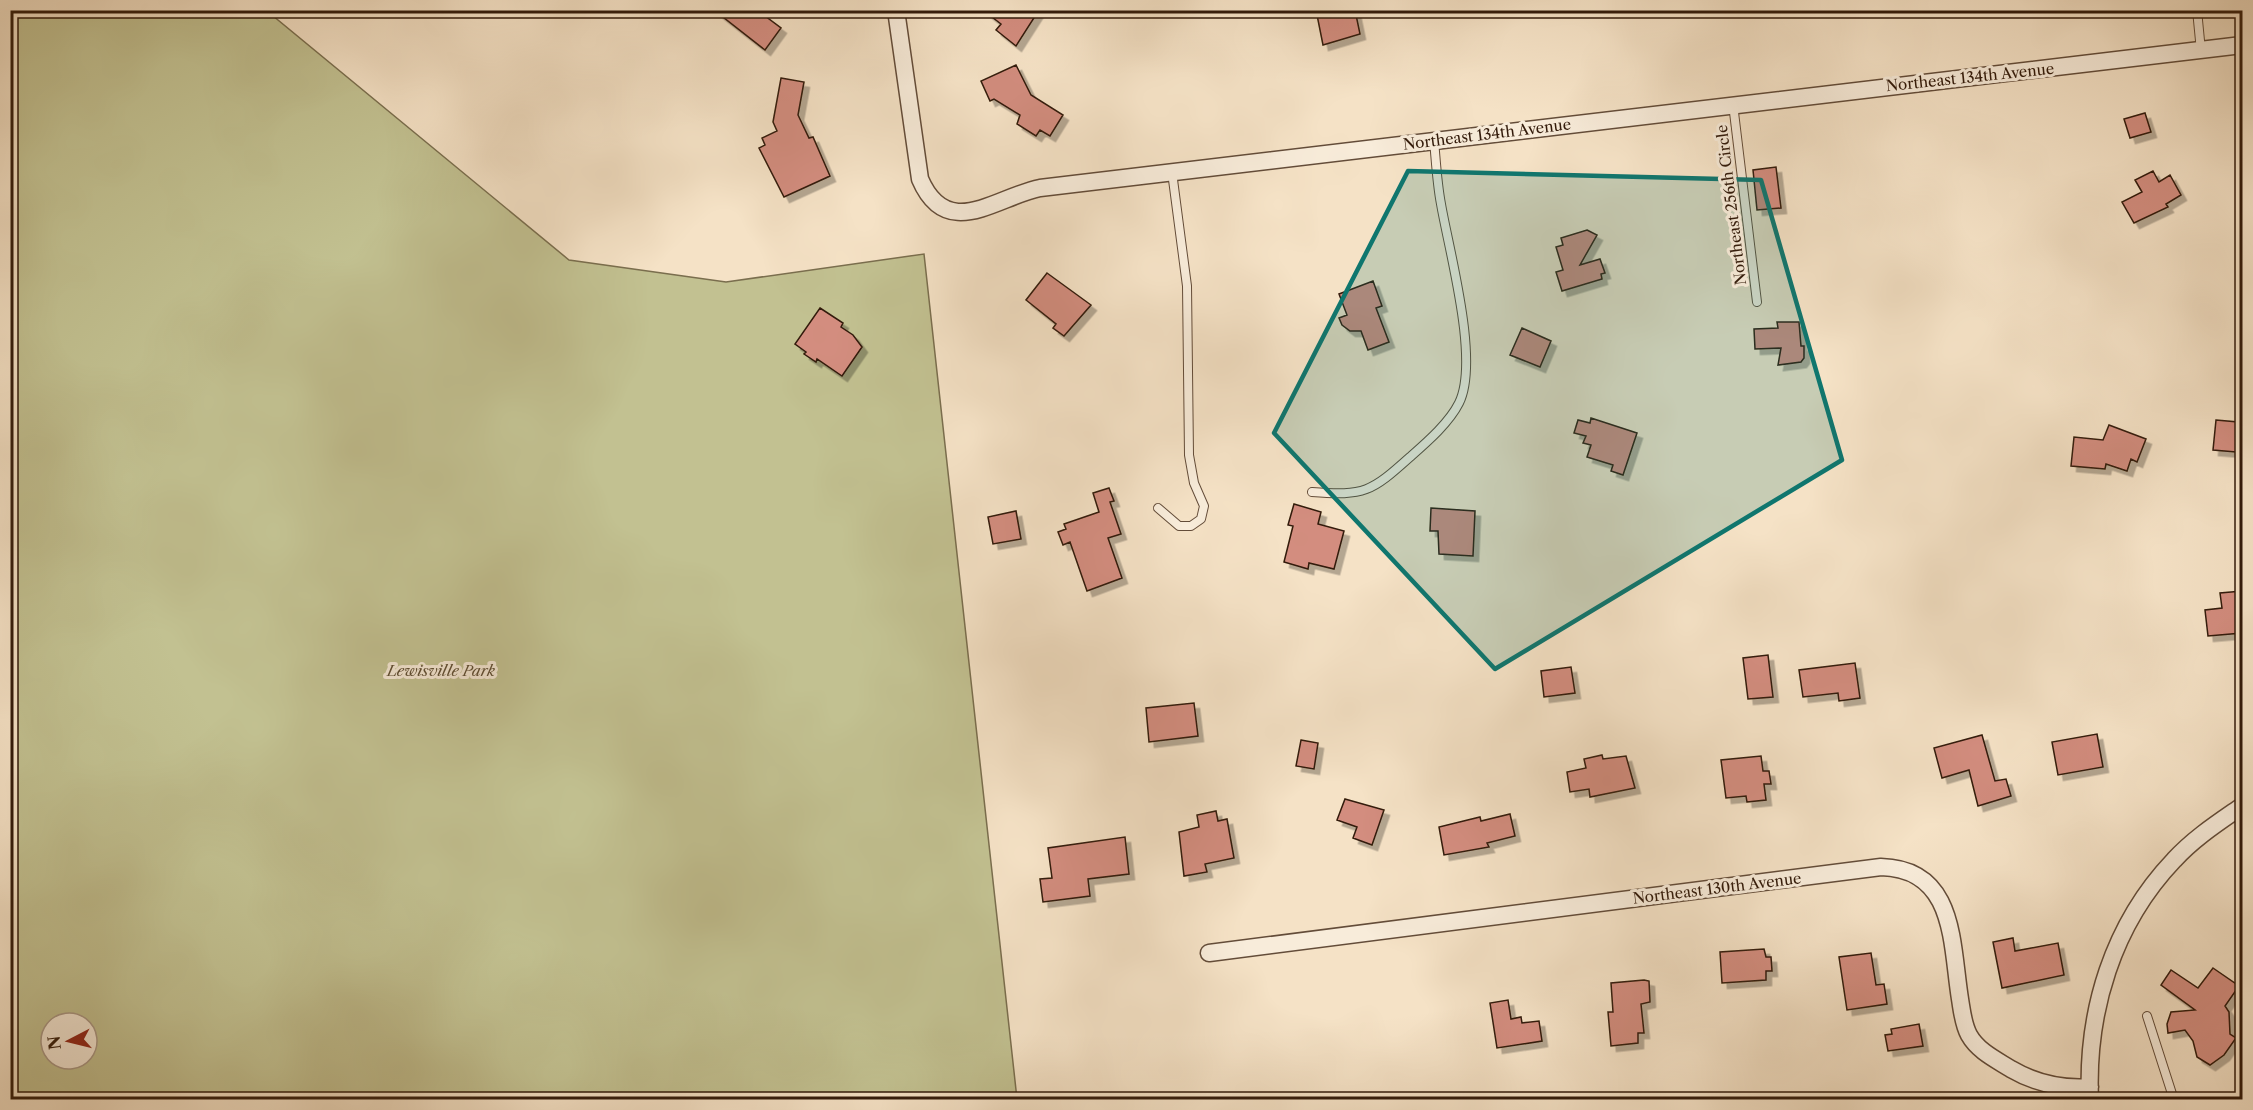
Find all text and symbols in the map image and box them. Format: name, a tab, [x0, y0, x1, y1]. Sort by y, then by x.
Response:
street label: Northeast 134th Avenue	[1885, 59, 2055, 95]
street label: Northeast 134th Avenue	[1402, 114, 1572, 154]
street label: Northeast 256th Circle	[1712, 124, 1750, 286]
park label: Lewisville Park	[386, 661, 495, 680]
street label: Northeast 130th Avenue	[1632, 868, 1802, 908]
north arrow	[39, 1011, 99, 1071]
text: N	[43, 1035, 65, 1051]

